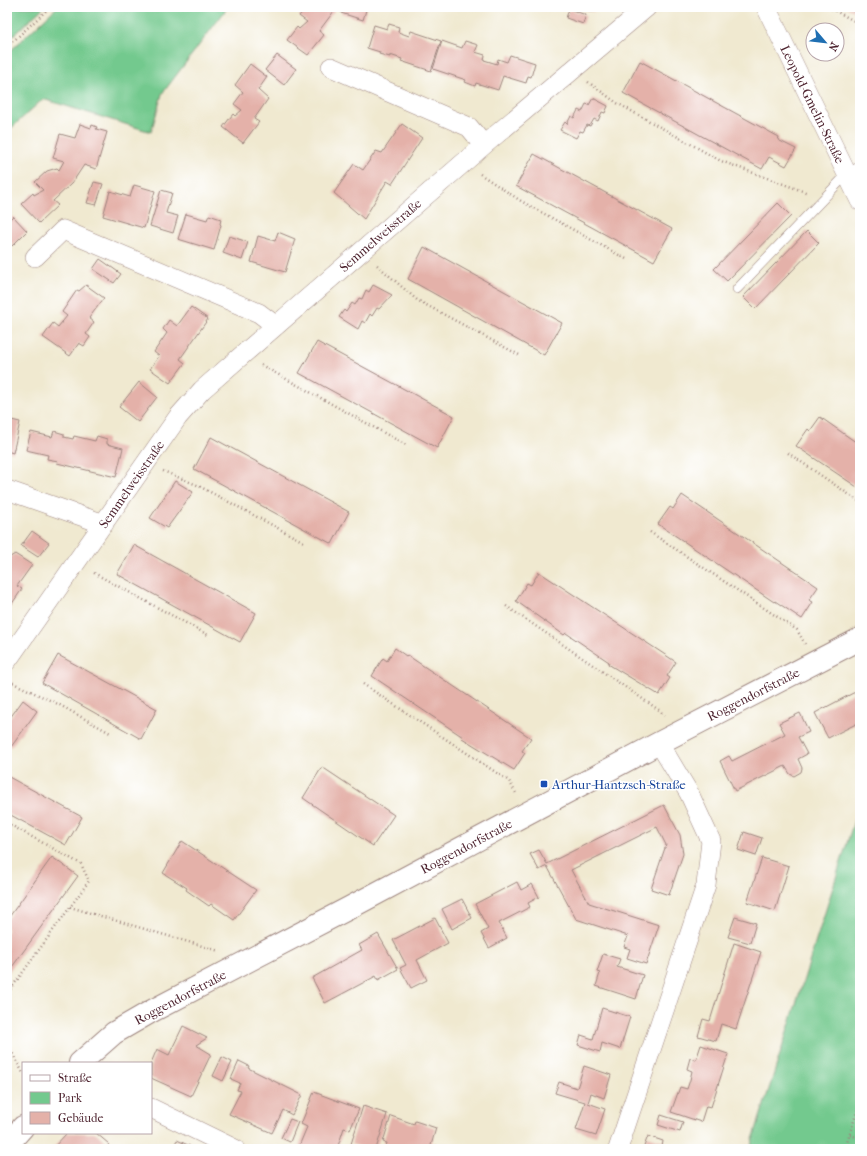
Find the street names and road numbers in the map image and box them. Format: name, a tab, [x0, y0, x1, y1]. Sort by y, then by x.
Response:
street label: Leopold-Gmelin-Straße	[777, 43, 848, 166]
street label: Semmelweisstraße	[336, 195, 425, 275]
street label: Semmelweisstraße	[96, 437, 168, 531]
street label: Roggendorfstraße	[705, 664, 802, 724]
street label: Roggendorfstraße	[418, 816, 515, 877]
street label: Roggendorfstraße	[132, 967, 229, 1028]

